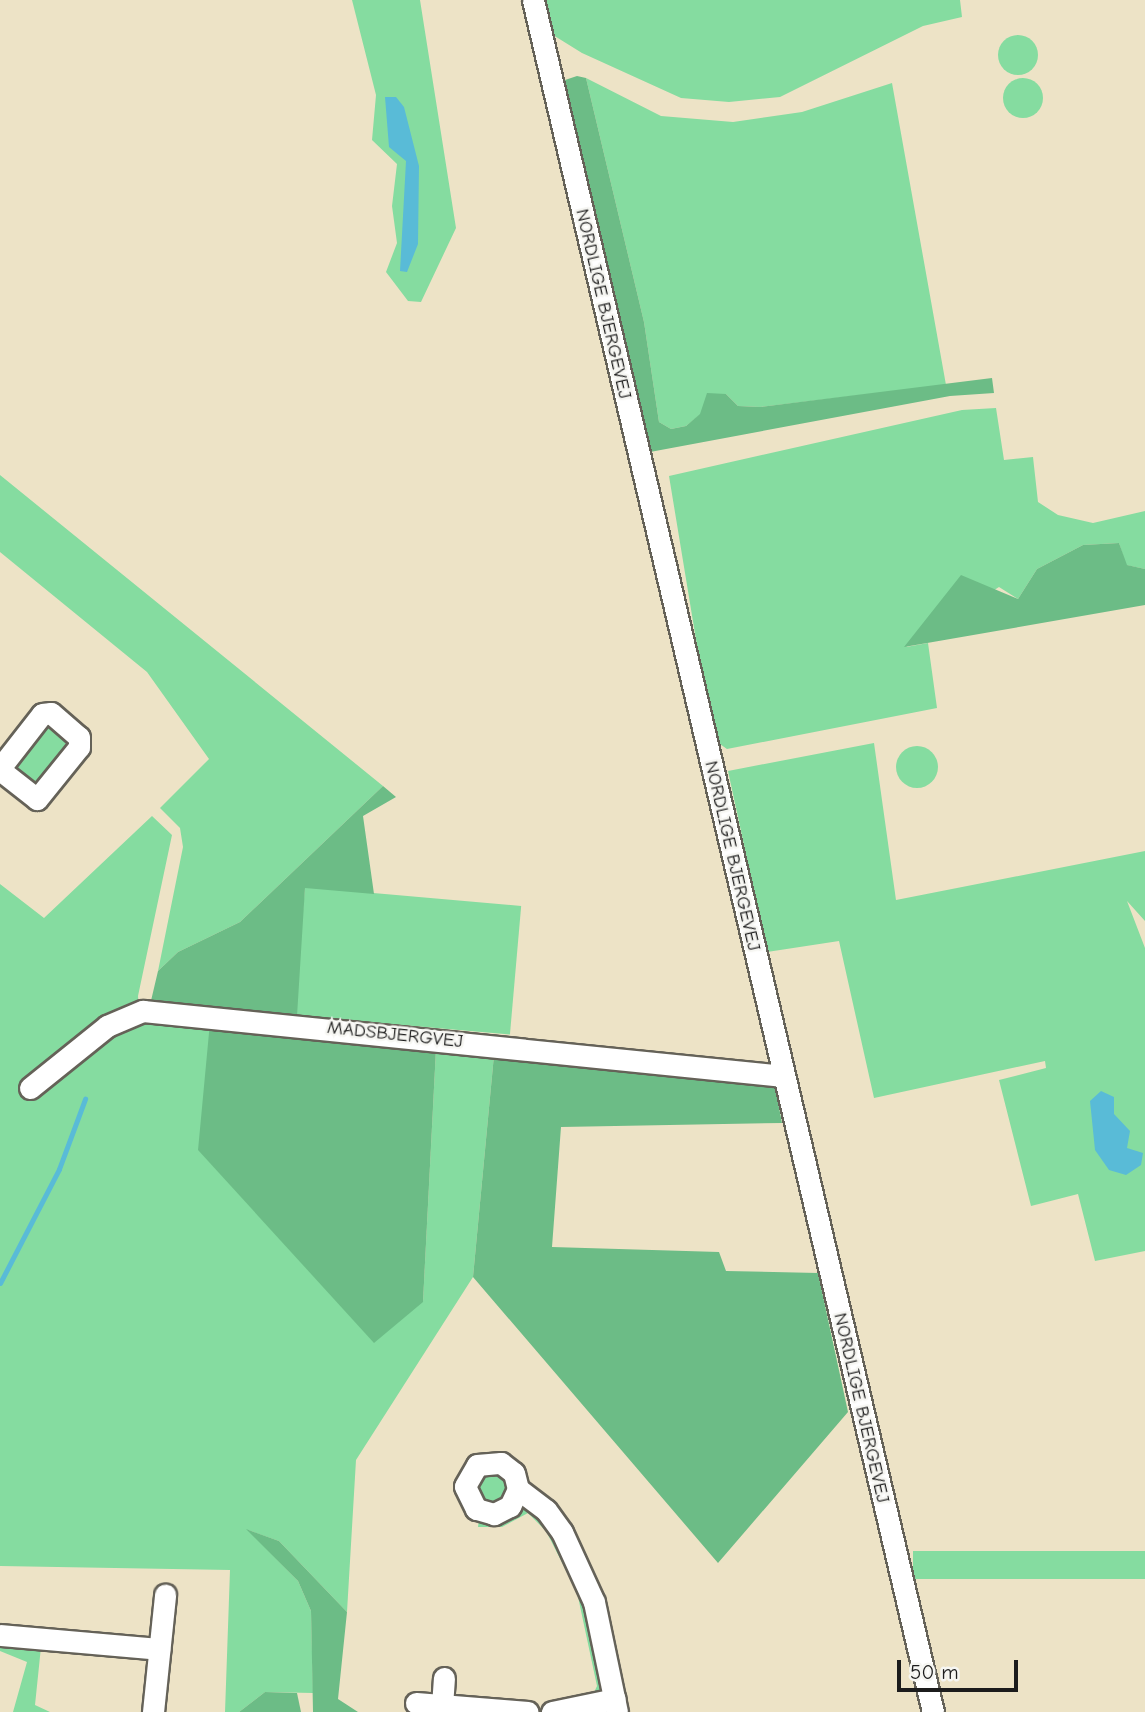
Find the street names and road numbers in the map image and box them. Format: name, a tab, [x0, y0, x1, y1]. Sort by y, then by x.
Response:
street label: NORDLIGE BJERGEVEJ	[570, 207, 636, 401]
street label: NORDLIGE BJERGEVEJ	[699, 759, 765, 953]
street label: MADSBJERGVEJ	[326, 1017, 464, 1053]
street label: NORDLIGE BJERGEVEJ	[828, 1311, 894, 1505]

